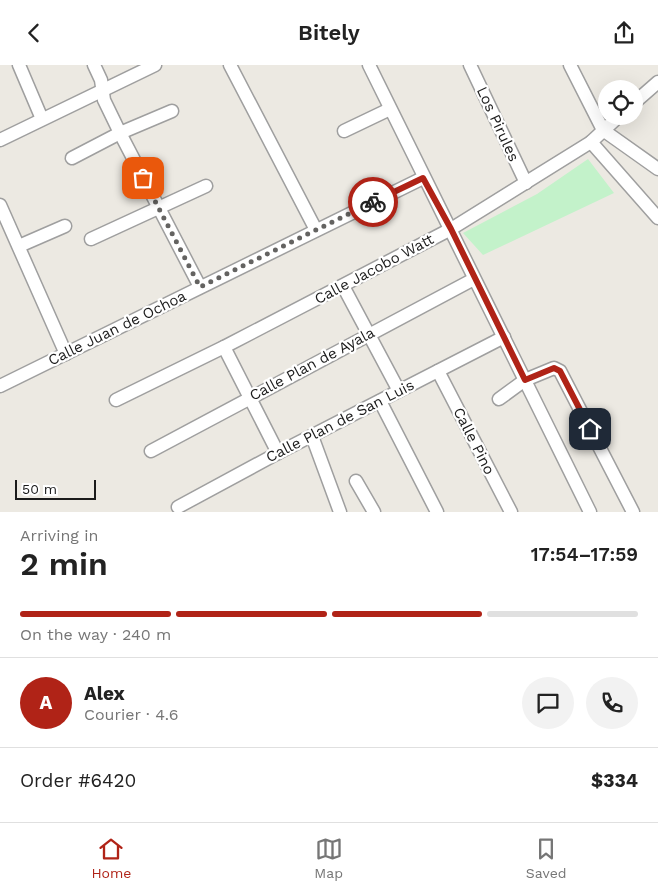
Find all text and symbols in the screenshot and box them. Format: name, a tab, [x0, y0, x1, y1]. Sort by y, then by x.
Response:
icon: back	[20, 19, 48, 47]
icon: share	[610, 19, 638, 47]
text: Bitely	[298, 20, 360, 45]
map controls	[598, 80, 643, 125]
button: locate	[598, 80, 643, 125]
street label: Los Pirules	[473, 84, 523, 164]
pin	[122, 157, 164, 199]
icon: bag	[129, 164, 157, 192]
courier	[348, 177, 398, 227]
icon: bike	[359, 188, 387, 216]
street label: Calle Jacobo Watt	[311, 230, 437, 308]
street label: Calle Juan de Ochoa	[45, 286, 189, 369]
street label: Calle Plan de Ayala	[246, 323, 378, 405]
street label: Calle Plan de San Luis	[263, 376, 417, 466]
street label: Calle Pino	[449, 404, 499, 478]
pin	[569, 408, 611, 450]
icon: home	[576, 415, 604, 443]
scale bar	[15, 477, 96, 500]
text: 50 m	[22, 481, 57, 497]
text: Arriving in	[20, 526, 98, 545]
text: 17:54–17:59	[531, 543, 638, 566]
text: 2 min	[20, 545, 108, 583]
text: On the way · 240 m	[20, 625, 171, 644]
button: chat	[522, 677, 574, 729]
button: phone	[586, 677, 638, 729]
text: Alex	[84, 682, 125, 705]
text: A	[40, 691, 52, 714]
text: Courier · 4.6	[84, 705, 179, 724]
text: Order #6420	[20, 769, 136, 792]
text: $334	[591, 769, 638, 792]
tab: Home	[91, 835, 131, 881]
tab: Map	[314, 835, 343, 881]
tab: Saved	[526, 835, 567, 881]

